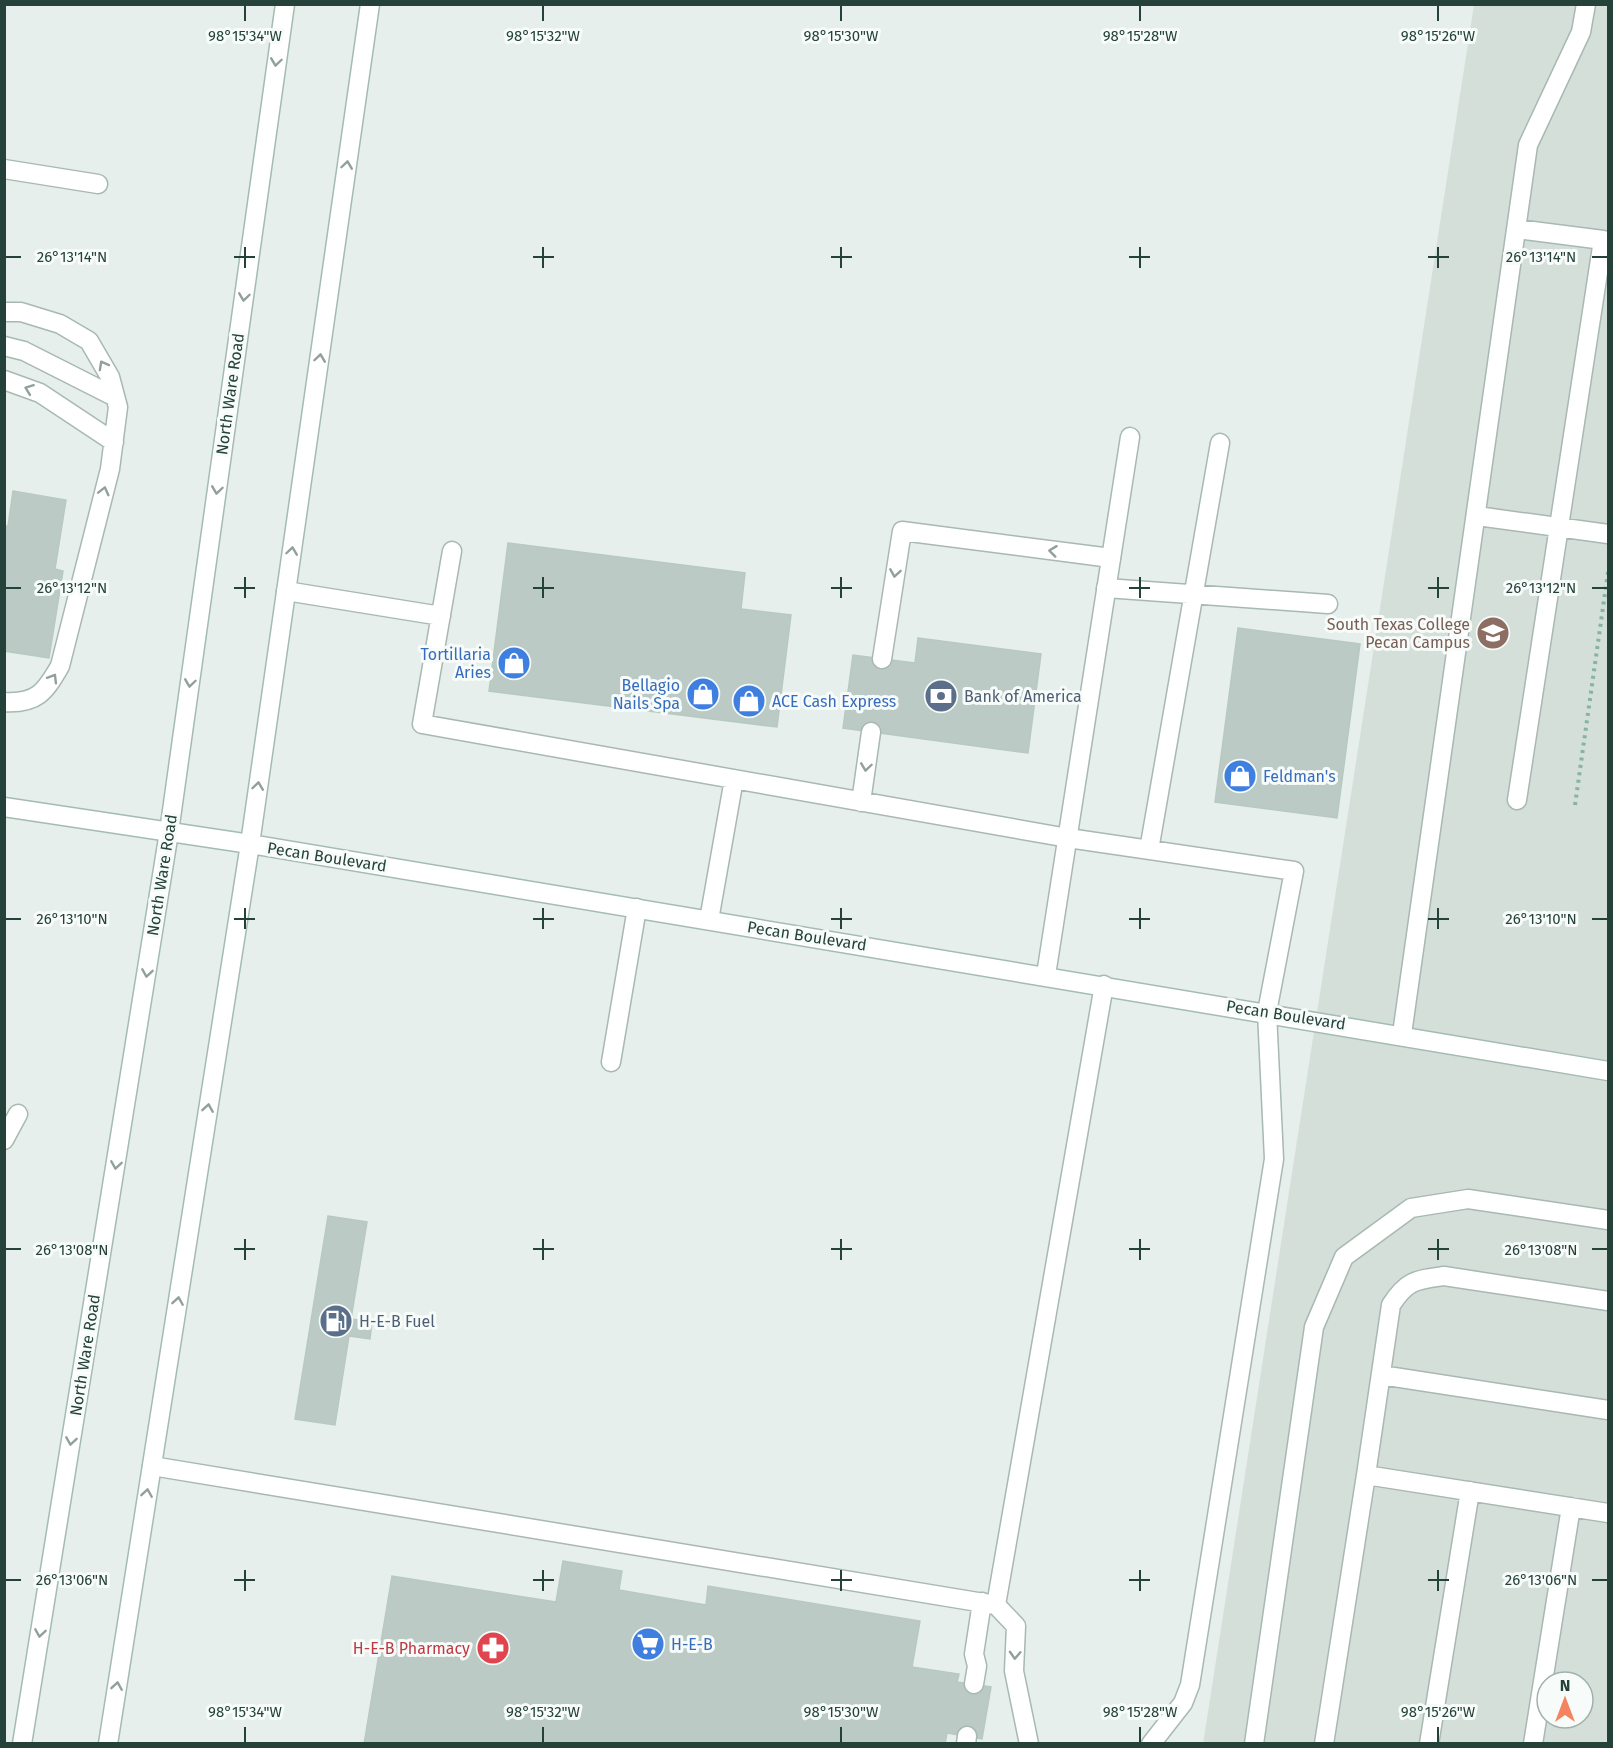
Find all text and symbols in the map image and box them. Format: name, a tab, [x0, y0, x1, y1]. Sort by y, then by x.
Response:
text: 98°15'34"W	[208, 27, 283, 45]
text: 98°15'32"W	[506, 27, 581, 45]
text: 98°15'30"W	[804, 27, 879, 45]
text: 98°15'28"W	[1103, 27, 1178, 45]
text: 98°15'26"W	[1401, 27, 1476, 45]
one-way arrow	[271, 58, 283, 67]
one-way arrow	[341, 161, 353, 170]
text: 26°13'14"N	[37, 248, 107, 266]
text: 26°13'14"N	[1506, 248, 1576, 266]
one-way arrow	[238, 293, 250, 302]
street label: North Ware Road	[212, 332, 248, 456]
one-way arrow	[313, 354, 325, 363]
one-way arrow	[99, 361, 110, 372]
one-way arrow	[24, 384, 35, 396]
one-way arrow	[97, 486, 110, 496]
one-way arrow	[211, 486, 224, 495]
one-way arrow	[1049, 545, 1058, 557]
one-way arrow	[286, 547, 298, 556]
one-way arrow	[890, 568, 902, 578]
text: 26°13'12"N	[37, 579, 107, 597]
text: 26°13'12"N	[1506, 579, 1576, 597]
place label: South Texas College Pecan Campus	[1327, 615, 1470, 652]
school or university icon: South Texas College Pecan Campus	[1475, 615, 1511, 651]
place label: Tortillaria Aries	[420, 645, 491, 682]
shop icon: Tortillaria Aries	[496, 645, 532, 681]
one-way arrow	[45, 674, 57, 684]
place label: Bellagio Nails Spa	[613, 676, 680, 713]
shop icon: Bellagio Nails Spa	[685, 676, 721, 712]
bank icon: Bank of America	[923, 678, 959, 714]
one-way arrow	[184, 679, 197, 688]
shop icon: ACE Cash Express	[731, 683, 767, 719]
place label: Bank of America	[964, 687, 1082, 706]
place label: ACE Cash Express	[772, 692, 896, 711]
shop icon: Feldman's	[1222, 758, 1258, 794]
one-way arrow	[861, 762, 873, 771]
place label: Feldman's	[1263, 767, 1336, 786]
one-way arrow	[252, 781, 264, 791]
street label: North Ware Road	[143, 813, 181, 937]
street label: Pecan Boulevard	[266, 838, 388, 876]
text: 26°13'10"N	[36, 910, 108, 928]
text: 26°13'10"N	[1505, 910, 1577, 928]
street label: Pecan Boulevard	[746, 917, 868, 955]
one-way arrow	[141, 968, 153, 977]
street label: Pecan Boulevard	[1225, 996, 1347, 1034]
one-way arrow	[201, 1103, 214, 1113]
one-way arrow	[110, 1160, 122, 1170]
text: 26°13'08"N	[36, 1241, 108, 1259]
text: 26°13'08"N	[1505, 1241, 1577, 1259]
street label: North Ware Road	[66, 1293, 104, 1417]
one-way arrow	[171, 1296, 183, 1305]
fuel station icon: H-E-B Fuel	[318, 1303, 354, 1339]
place label: H-E-B Fuel	[359, 1312, 435, 1331]
one-way arrow	[65, 1435, 78, 1445]
one-way arrow	[141, 1488, 153, 1498]
text: 26°13'06"N	[36, 1571, 108, 1589]
text: 26°13'06"N	[1505, 1571, 1577, 1589]
supermarket icon: H-E-B	[630, 1626, 666, 1662]
one-way arrow	[34, 1628, 46, 1638]
pharmacy icon: H-E-B Pharmacy	[475, 1630, 511, 1666]
place label: H-E-B	[671, 1635, 713, 1654]
place label: H-E-B Pharmacy	[353, 1639, 470, 1658]
one-way arrow	[1008, 1651, 1021, 1660]
north arrow	[1535, 1670, 1595, 1730]
text: N	[1560, 1676, 1570, 1695]
one-way arrow	[110, 1681, 122, 1690]
text: 98°15'34"W	[208, 1703, 283, 1721]
text: 98°15'32"W	[506, 1703, 581, 1721]
text: 98°15'30"W	[804, 1703, 879, 1721]
text: 98°15'28"W	[1103, 1703, 1178, 1721]
text: 98°15'26"W	[1401, 1703, 1476, 1721]

